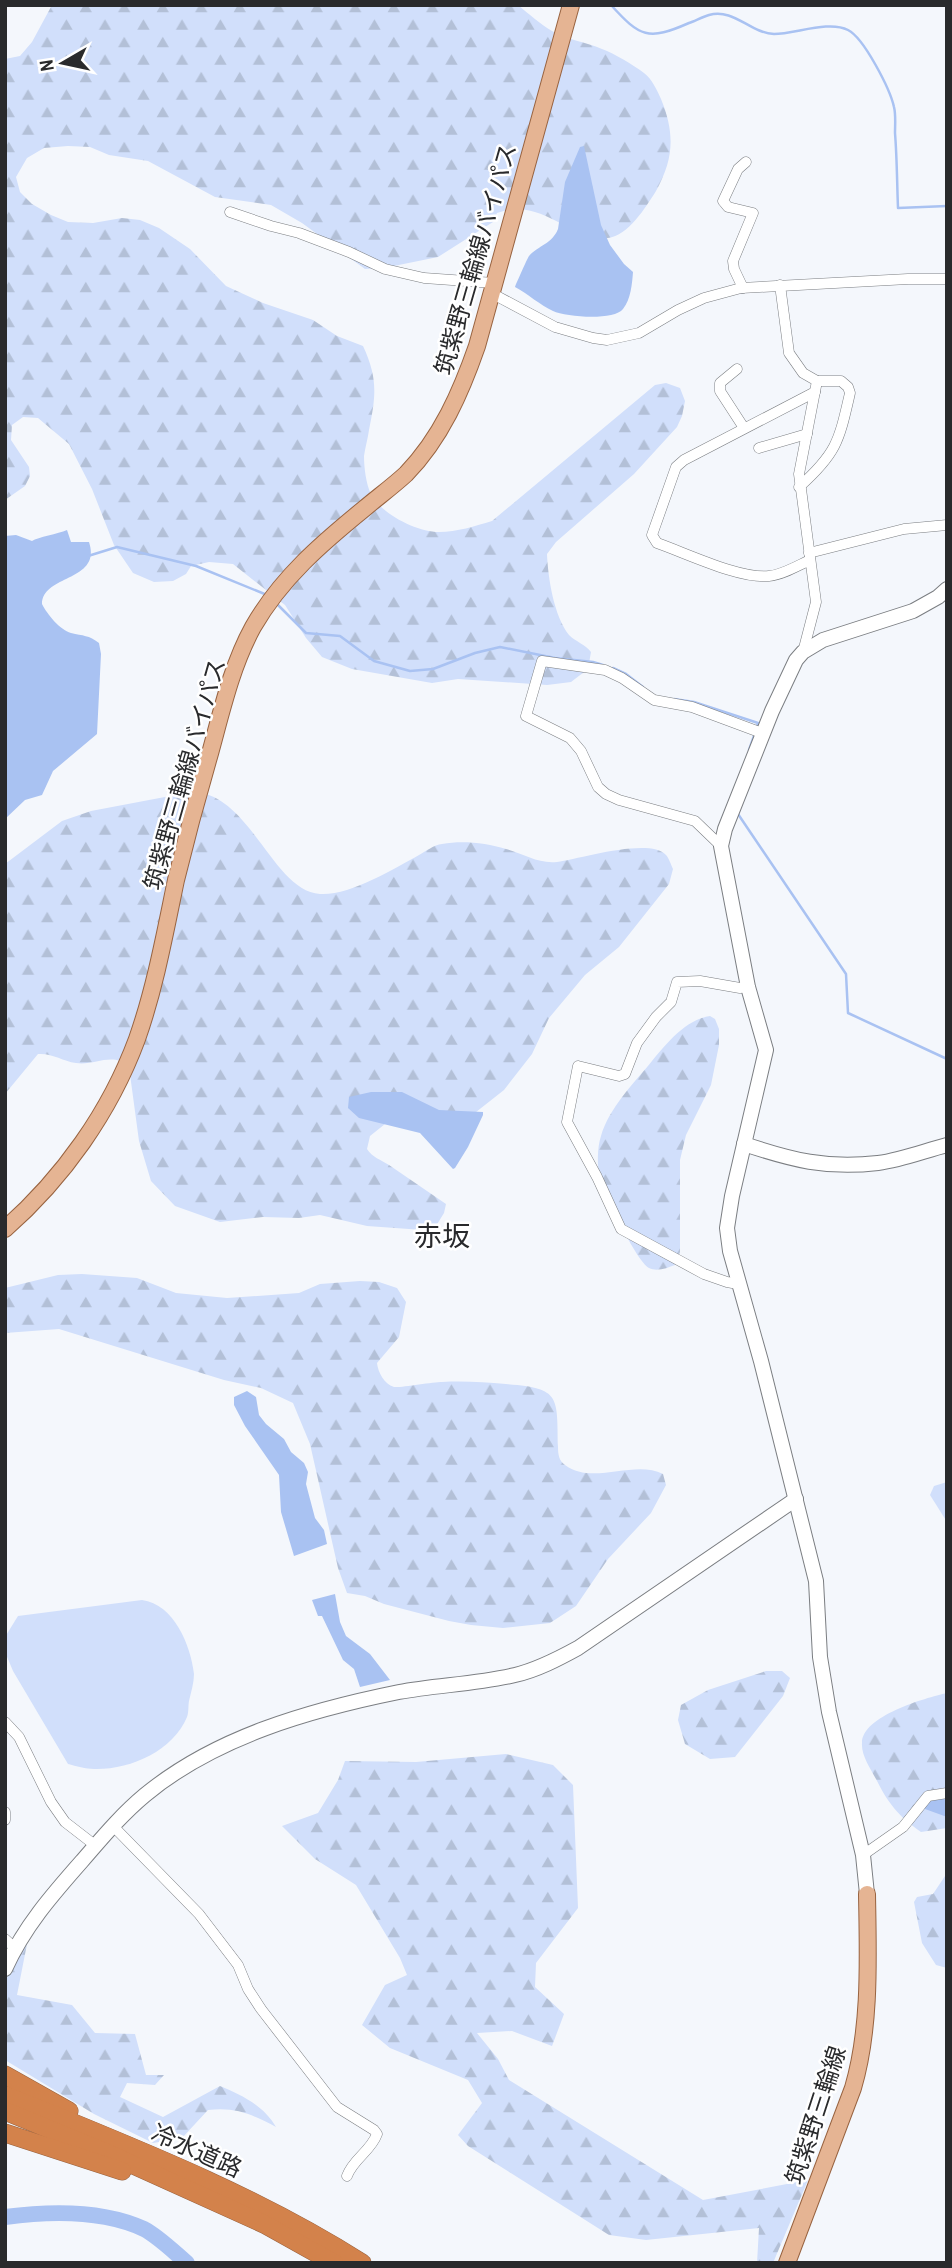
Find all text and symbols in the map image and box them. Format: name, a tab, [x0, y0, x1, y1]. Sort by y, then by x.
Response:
north arrow	[28, 28, 98, 98]
text: N	[32, 58, 60, 73]
street label: 筑紫野三輪線バイパス	[427, 139, 523, 379]
street label: 筑紫野三輪線バイパス	[136, 654, 232, 894]
district label: 赤坂	[414, 1217, 470, 1255]
street label: 筑紫野三輪線	[778, 2042, 852, 2188]
street label: 冷水道路	[147, 2116, 247, 2184]

